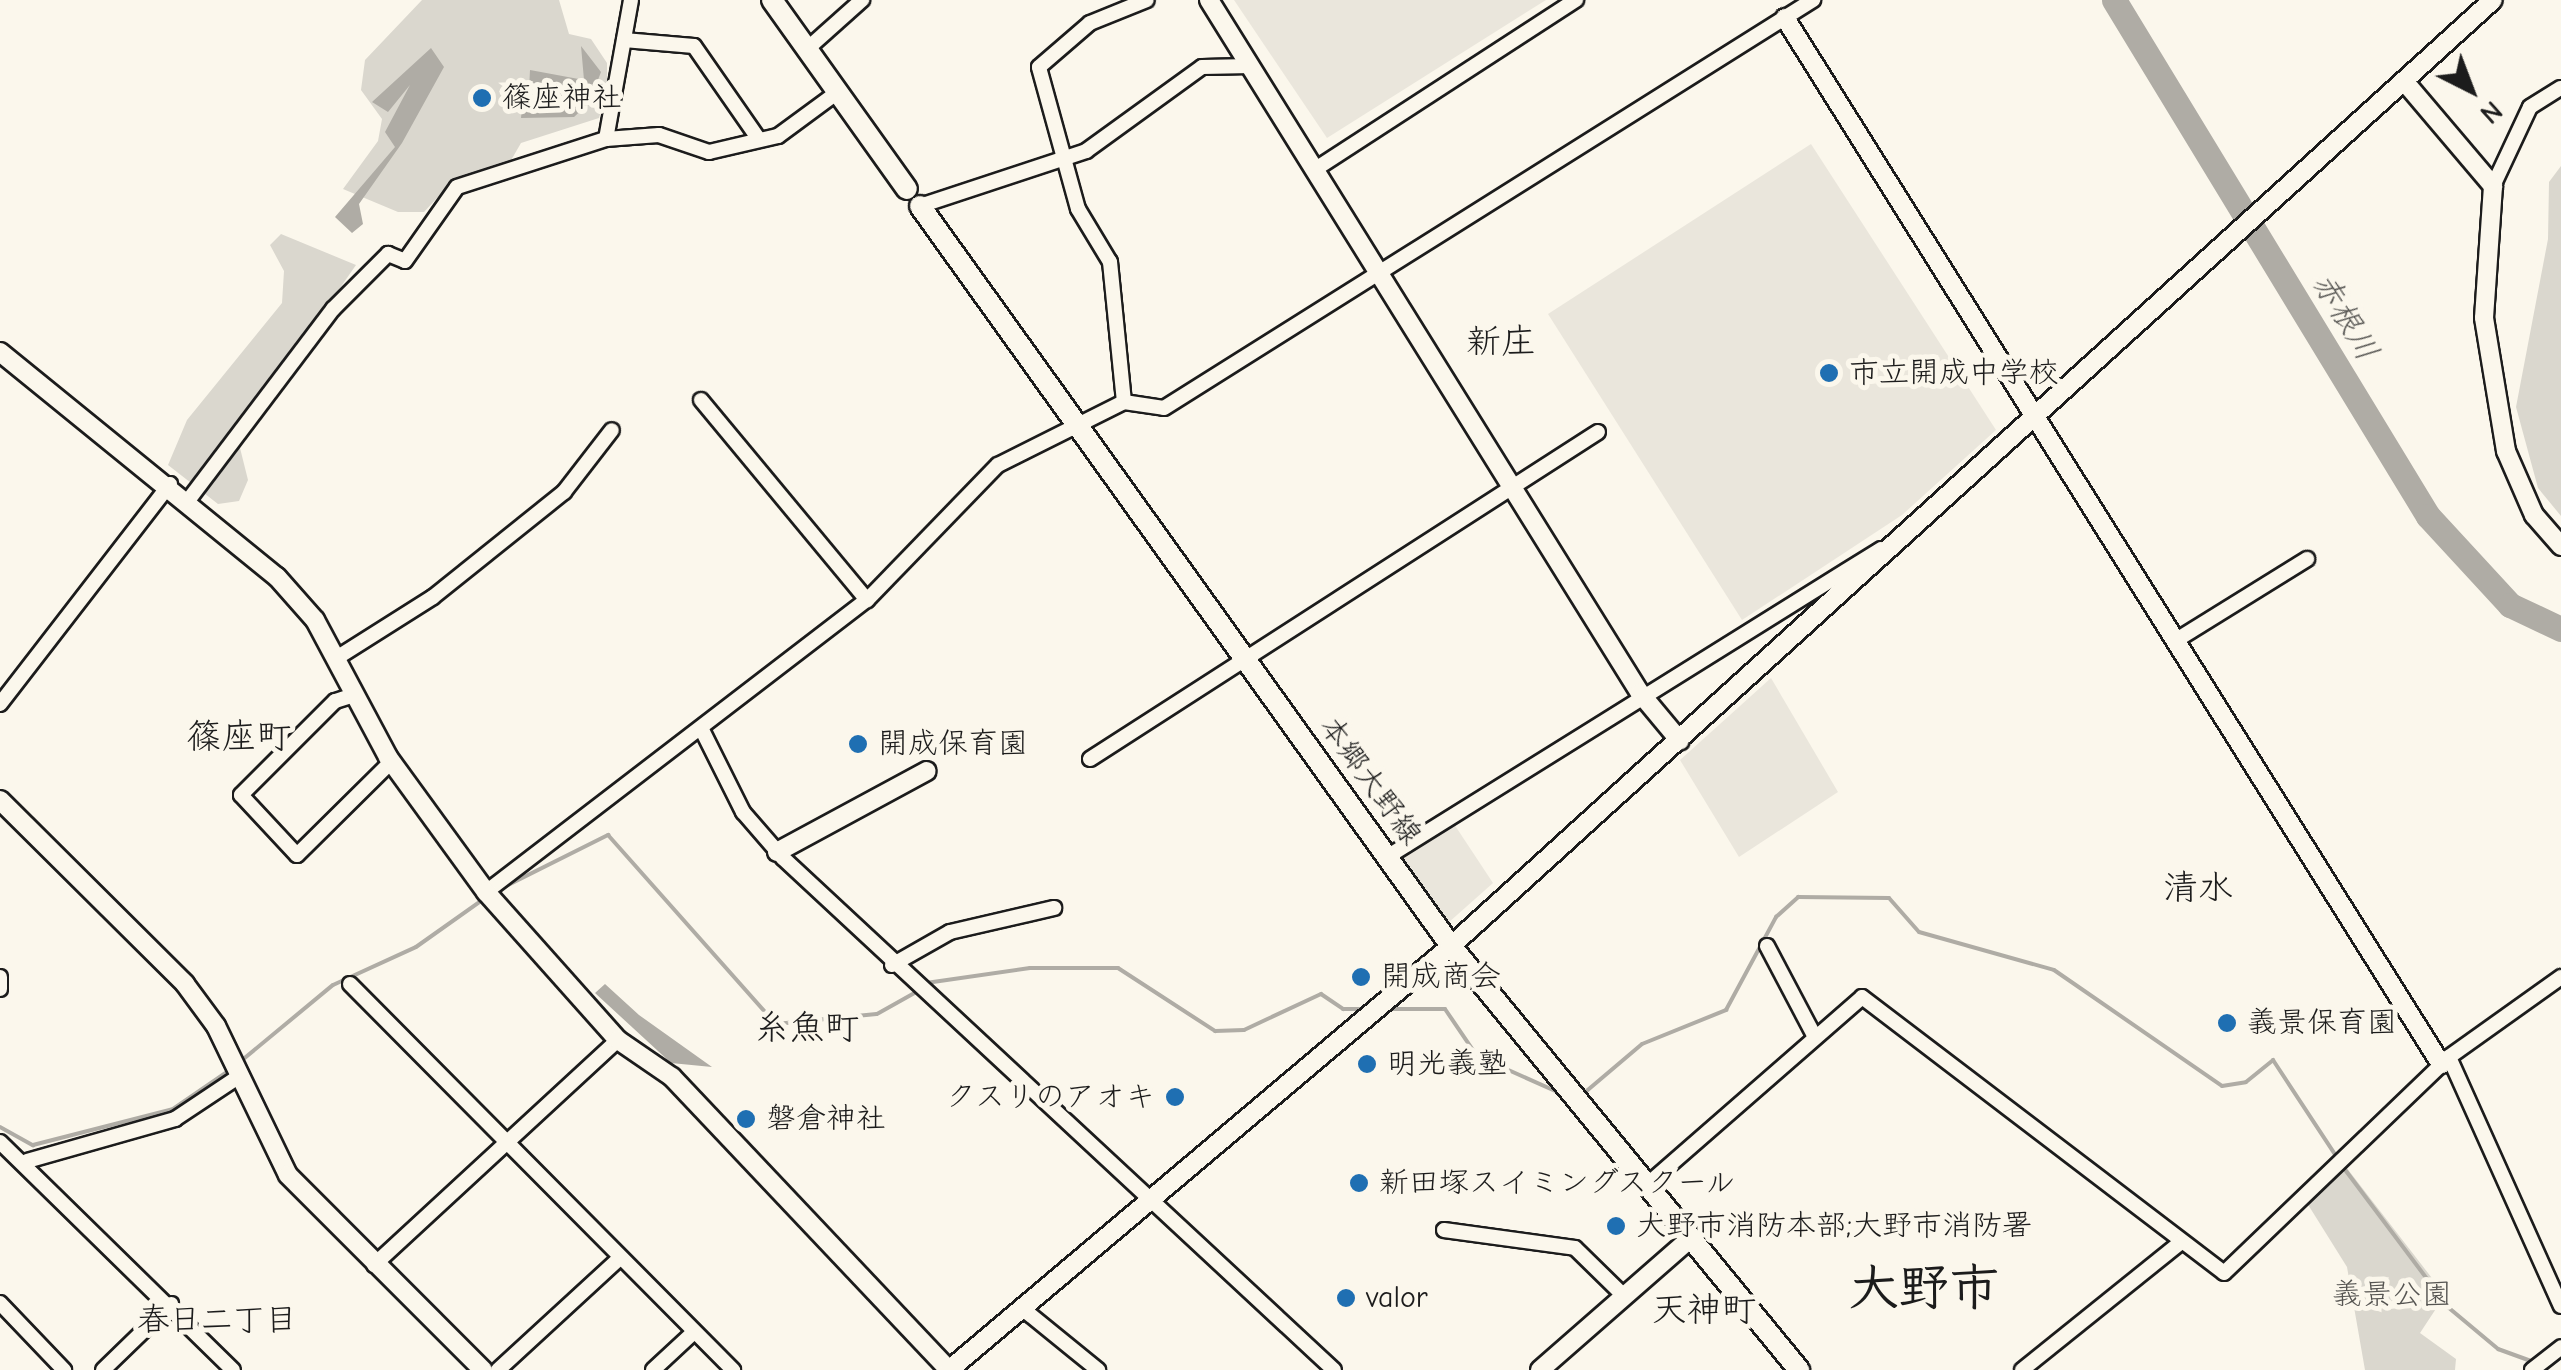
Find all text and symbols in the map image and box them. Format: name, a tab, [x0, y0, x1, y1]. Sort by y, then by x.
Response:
north arrow	[2421, 40, 2521, 140]
place label: 篠座神社	[502, 80, 622, 116]
marker: 篠座神社	[471, 87, 493, 109]
text: N	[2474, 94, 2509, 130]
water label: 赤根川	[2304, 266, 2386, 368]
district label: 新庄	[1466, 321, 1536, 363]
place label: 市立開成中学校	[1849, 355, 2059, 391]
marker: 市立開成中学校	[1818, 362, 1840, 384]
street label: 本郷大野線	[1311, 710, 1429, 852]
district label: 篠座町	[187, 716, 291, 758]
place label: 開成保育園	[878, 726, 1028, 762]
marker: 開成保育園	[847, 733, 869, 755]
district label: 清水	[2163, 867, 2233, 909]
place label: 開成商会	[1381, 959, 1501, 995]
marker: 開成商会	[1350, 966, 1372, 988]
place label: 義景保育園	[2247, 1005, 2397, 1041]
district label: 糸魚町	[755, 1007, 859, 1049]
marker: 義景保育園	[2216, 1012, 2238, 1034]
place label: 明光義塾	[1387, 1046, 1507, 1082]
marker: 明光義塾	[1356, 1053, 1378, 1075]
place label: クスリのアオキ	[945, 1079, 1155, 1115]
marker: クスリのアオキ	[1164, 1086, 1186, 1108]
place label: 磐倉神社	[766, 1101, 886, 1137]
marker: 磐倉神社	[735, 1108, 757, 1130]
place label: 新田塚スイミングスクール	[1379, 1165, 1739, 1201]
marker: 新田塚スイミングスクール	[1348, 1172, 1370, 1194]
place label: 大野市消防本部;大野市消防署	[1636, 1208, 2032, 1244]
marker: 大野市消防本部;大野市消防署	[1605, 1215, 1627, 1237]
district label: 大野市	[1849, 1259, 1999, 1319]
park label: 義景公園	[2332, 1277, 2452, 1313]
place label: valor	[1366, 1280, 1428, 1316]
marker: valor	[1335, 1287, 1357, 1309]
district label: 天神町	[1652, 1289, 1756, 1331]
district label: 春日二丁目	[137, 1301, 297, 1339]

